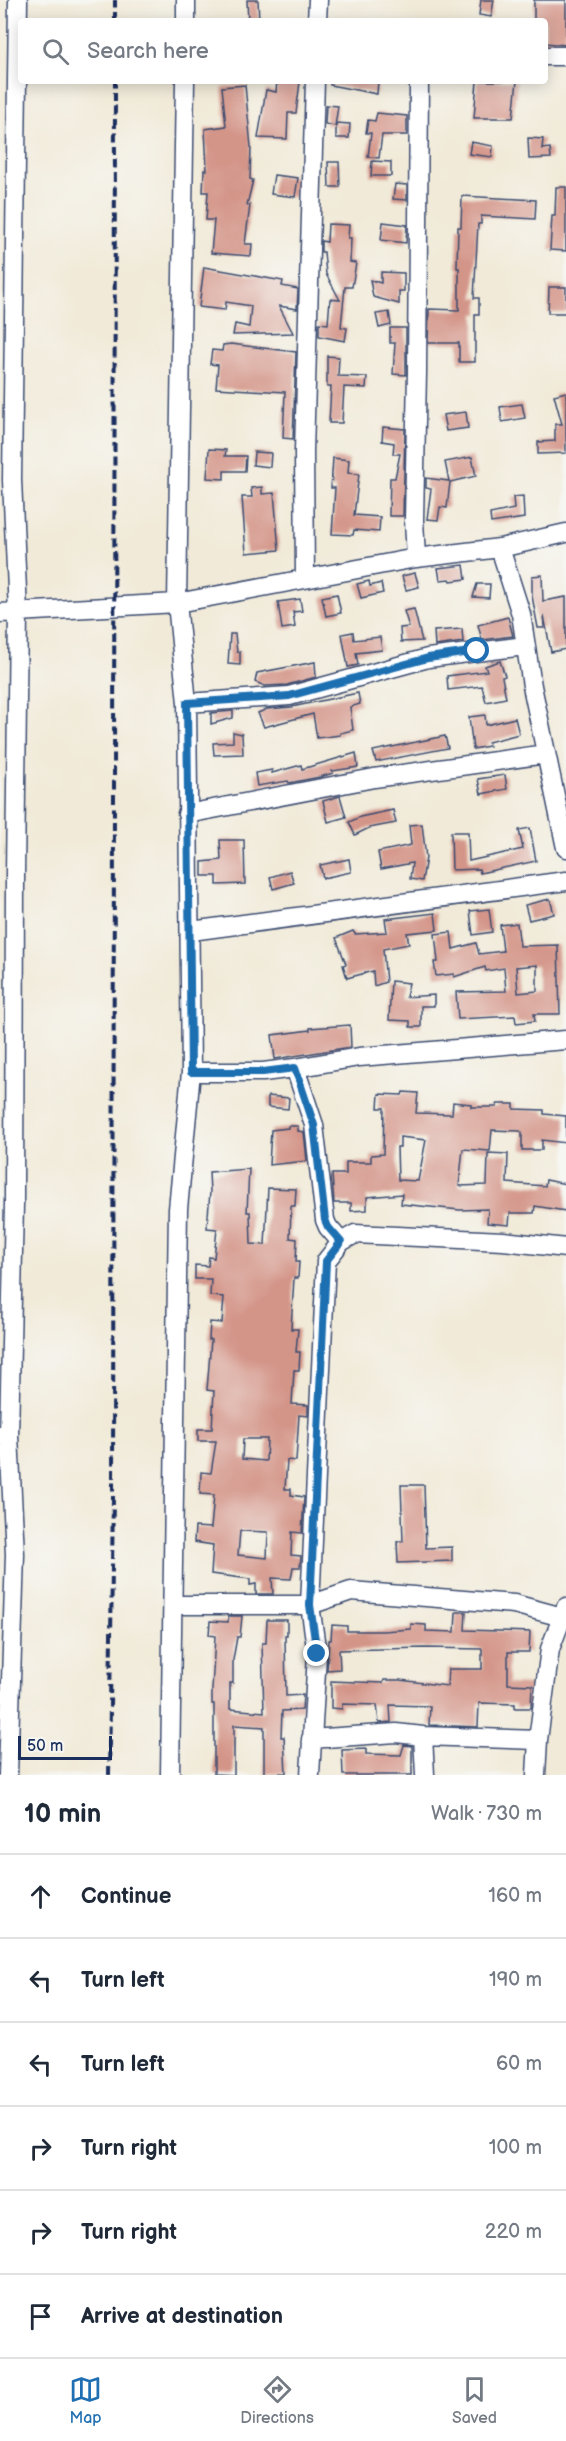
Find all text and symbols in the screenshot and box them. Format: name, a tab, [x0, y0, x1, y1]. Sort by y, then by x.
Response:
search box	[18, 18, 548, 84]
icon: search	[39, 35, 72, 68]
text: Search here	[87, 38, 209, 65]
route start	[463, 637, 489, 663]
route end	[303, 1640, 329, 1666]
scale bar	[18, 1733, 112, 1760]
text: 50 m	[27, 1737, 63, 1756]
text: 10 min	[24, 1799, 101, 1830]
text: Walk · 730 m	[431, 1802, 542, 1826]
icon: ahead	[24, 1880, 57, 1913]
text: Continue	[81, 1883, 171, 1910]
text: 160 m	[488, 1884, 542, 1908]
icon: left	[24, 1964, 57, 1997]
text: Turn left	[81, 1967, 165, 1994]
text: 190 m	[489, 1968, 542, 1992]
icon: left	[24, 2048, 57, 2081]
text: Turn left	[81, 2051, 165, 2078]
text: 60 m	[496, 2052, 542, 2076]
icon: right	[24, 2132, 57, 2165]
text: Turn right	[81, 2135, 177, 2162]
text: 100 m	[489, 2136, 542, 2160]
icon: right	[24, 2216, 57, 2249]
text: Turn right	[81, 2219, 177, 2246]
text: 220 m	[485, 2220, 542, 2244]
icon: arrive	[24, 2300, 57, 2333]
text: Arrive at destination	[81, 2303, 283, 2330]
tab: Map	[69, 2373, 102, 2428]
tab: Directions	[240, 2373, 314, 2428]
tab: Saved	[452, 2373, 497, 2428]

